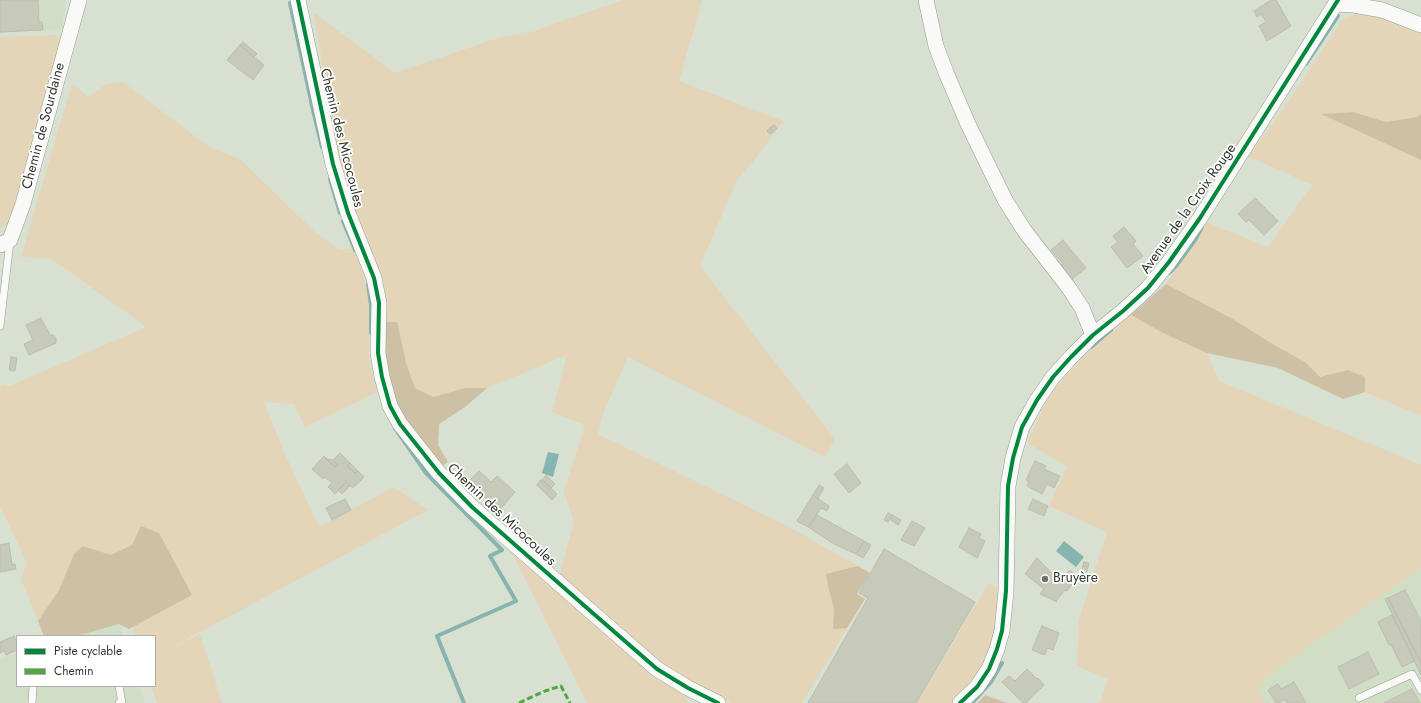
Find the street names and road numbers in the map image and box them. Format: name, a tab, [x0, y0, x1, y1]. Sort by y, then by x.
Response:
street label: Chemin de Sourdaine	[19, 61, 69, 191]
street label: Chemin des Micocoules	[316, 67, 366, 209]
street label: Avenue de la Croix Rouge	[1138, 141, 1240, 277]
street label: Chemin des Micocoules	[443, 460, 559, 570]

